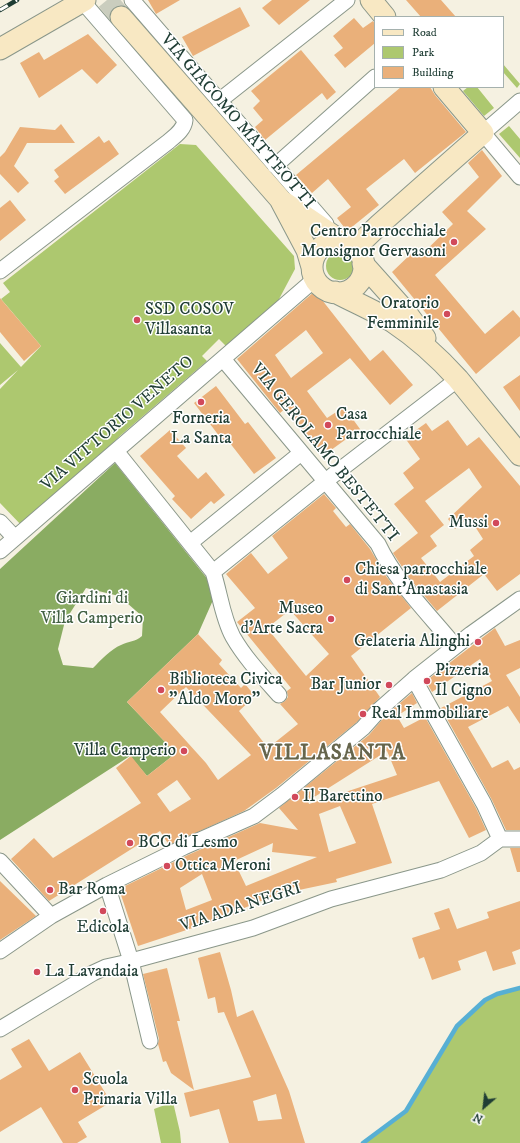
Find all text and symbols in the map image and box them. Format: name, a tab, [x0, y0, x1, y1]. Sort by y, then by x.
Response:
legend	[374, 16, 504, 88]
text: Road	[412, 25, 437, 40]
street label: VIA GIACOMO MATTEOTTI	[155, 30, 319, 214]
text: Park	[412, 45, 434, 60]
text: Building	[412, 65, 453, 80]
place label: Centro Parrocchiale Monsignor Gervasoni	[301, 222, 446, 262]
marker: Centro Parrocchiale Monsignor Gervasoni	[449, 237, 459, 247]
place label: Oratorio Femminile	[367, 294, 439, 334]
place label: SSD COSOV Villasanta	[145, 300, 234, 340]
marker: Oratorio Femminile	[442, 309, 452, 319]
marker: SSD COSOV Villasanta	[132, 315, 142, 325]
street label: VIA VITTORIO VENETO	[38, 352, 198, 496]
street label: VIA GEROLAMO BESTETTI	[246, 360, 402, 546]
marker: Forneria La Santa	[196, 397, 206, 407]
place label: Casa Parrocchiale	[336, 405, 421, 445]
place label: Forneria La Santa	[171, 409, 231, 449]
marker: Casa Parrocchiale	[323, 420, 333, 430]
place label: Mussi	[449, 513, 488, 533]
marker: Mussi	[491, 518, 501, 528]
place label: Chiesa parrocchiale di Sant'Anastasia	[355, 560, 487, 600]
marker: Chiesa parrocchiale di Sant'Anastasia	[342, 575, 352, 585]
park label: Giardini di Villa Camperio	[41, 589, 143, 629]
place label: Museo d'Arte Sacra	[240, 599, 323, 639]
marker: Museo d'Arte Sacra	[326, 614, 336, 624]
place label: Gelateria Alinghi	[354, 632, 470, 652]
marker: Gelateria Alinghi	[473, 637, 483, 647]
place label: Pizzeria Il Cigno	[435, 661, 492, 701]
place label: Biblioteca Civica "Aldo Moro"	[169, 670, 282, 710]
place label: Bar Junior	[311, 675, 381, 695]
marker: Pizzeria Il Cigno	[422, 676, 432, 686]
marker: Bar Junior	[384, 680, 394, 690]
marker: Biblioteca Civica "Aldo Moro"	[156, 685, 166, 695]
place label: Real Immobiliare	[371, 704, 488, 724]
marker: Real Immobiliare	[358, 709, 368, 719]
place label: Villa Camperio	[74, 741, 176, 761]
district label: VILLASANTA	[260, 742, 406, 768]
marker: Villa Camperio	[179, 746, 189, 756]
place label: Il Barettino	[303, 787, 382, 807]
marker: Il Barettino	[290, 792, 300, 802]
place label: BCC di Lesmo	[138, 833, 237, 853]
marker: BCC di Lesmo	[125, 838, 135, 848]
place label: Ottica Meroni	[175, 856, 271, 876]
marker: Ottica Meroni	[162, 861, 172, 871]
street label: VIA ADA NEGRI	[178, 879, 304, 937]
place label: Bar Roma	[58, 880, 125, 900]
marker: Bar Roma	[45, 885, 55, 895]
marker: Edicola	[98, 906, 108, 916]
place label: Edicola	[77, 918, 129, 938]
place label: La Lavandaia	[45, 962, 138, 982]
marker: La Lavandaia	[32, 967, 42, 977]
place label: Scuola Primaria Villa	[83, 1070, 178, 1110]
marker: Scuola Primaria Villa	[70, 1085, 80, 1095]
north arrow	[464, 1087, 504, 1127]
text: N	[471, 1109, 486, 1126]

